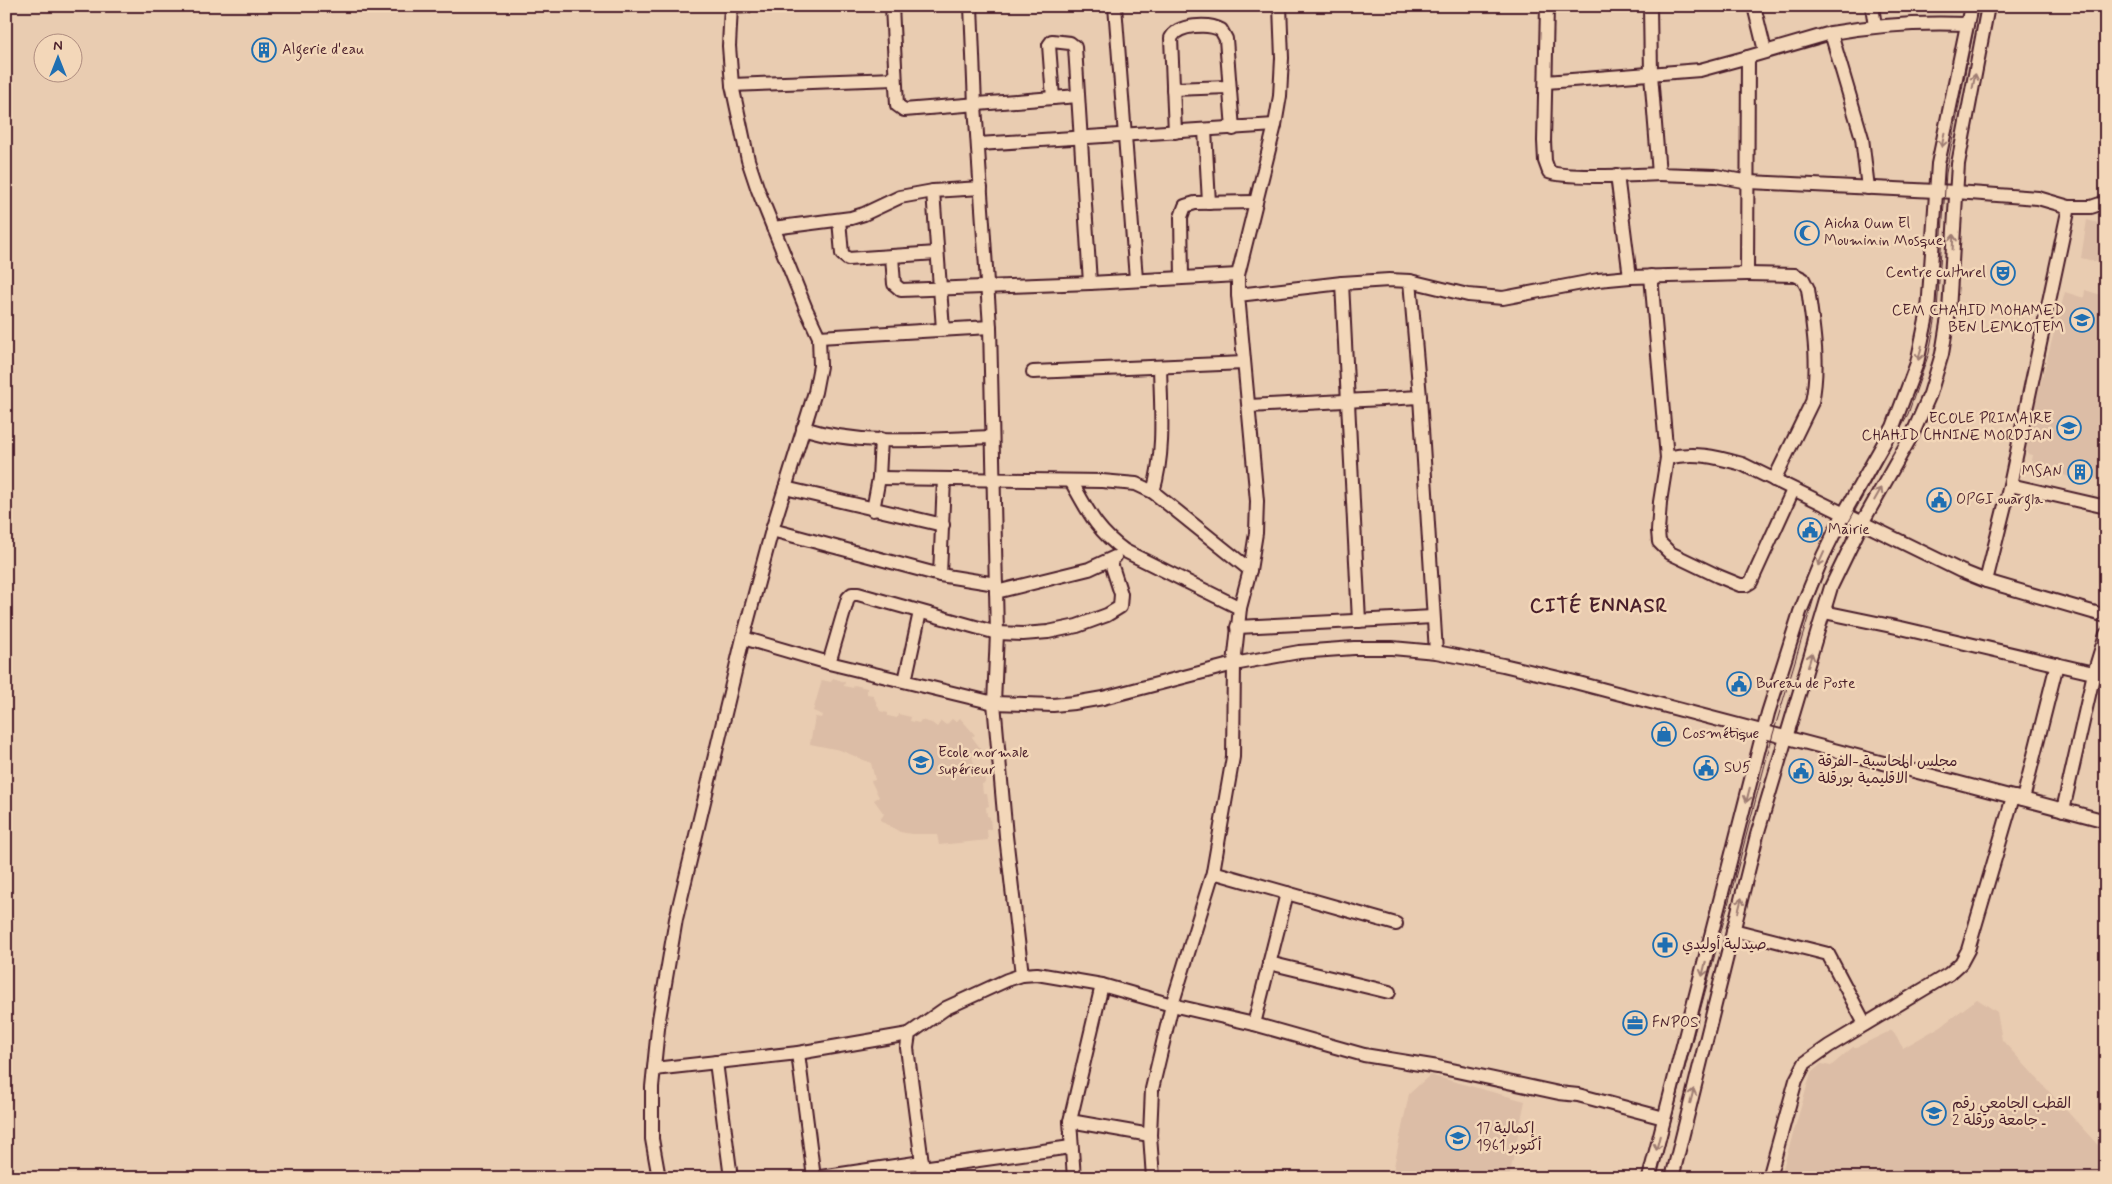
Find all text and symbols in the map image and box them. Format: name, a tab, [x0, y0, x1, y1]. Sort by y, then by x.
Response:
north arrow	[32, 32, 82, 82]
text: N	[53, 37, 63, 55]
building icon: Algerie d'eau	[251, 37, 277, 63]
place label: Algerie d'eau	[282, 40, 364, 61]
one-way arrow	[1970, 73, 1979, 89]
one-way arrow	[1938, 131, 1947, 147]
place label: Aicha Oum El Mouminin Mosque	[1824, 214, 1943, 251]
mosque icon: Aicha Oum El Mouminin Mosque	[1794, 220, 1820, 246]
one-way arrow	[1949, 234, 1958, 250]
theatre icon: Centre culturel	[1990, 260, 2016, 286]
place label: Centre culturel	[1885, 263, 1986, 283]
place label: CEM CHAHID MOHAMED BEN LEMKOTEM	[1892, 301, 2064, 338]
school or university icon: CEM CHAHID MOHAMED BEN LEMKOTEM	[2069, 307, 2095, 333]
one-way arrow	[1915, 344, 1924, 360]
place label: ECOLE PRIMAIRE CHAHID CHNINE MORDJAN	[1862, 409, 2052, 446]
school or university icon: ECOLE PRIMAIRE CHAHID CHNINE MORDJAN	[2056, 415, 2082, 441]
building icon: MSAN	[2067, 459, 2093, 485]
place label: MSAN	[2022, 462, 2062, 482]
public building icon: OPGI ouargla	[1926, 487, 1952, 513]
one-way arrow	[1874, 488, 1884, 502]
place label: OPGI ouargla	[1956, 490, 2044, 511]
public building icon: Mairie	[1797, 517, 1823, 543]
place label: Mairie	[1828, 520, 1870, 540]
one-way arrow	[1816, 551, 1826, 566]
district label: CITÉ ENNASR	[1530, 592, 1668, 620]
one-way arrow	[1805, 652, 1815, 668]
public building icon: Bureau de Poste	[1726, 671, 1752, 697]
place label: Bureau de Poste	[1756, 674, 1855, 694]
shop icon: Cosmétique	[1651, 721, 1677, 747]
place label: Cosmétique	[1682, 724, 1759, 744]
place label: Ecole normale supérieur	[938, 743, 1029, 780]
school or university icon: Ecole normale supérieur	[908, 749, 934, 775]
place label: مجلس المحاسبة -الفرقة الاقليمية بورقلة	[1818, 752, 1958, 789]
public building icon: SU5	[1693, 755, 1719, 781]
place label: SU5	[1724, 758, 1751, 778]
public building icon: مجلس المحاسبة -الفرقة الاقليمية بورقلة	[1788, 758, 1814, 784]
one-way arrow	[1743, 786, 1752, 802]
one-way arrow	[1736, 897, 1745, 913]
pharmacy icon: صيدلية أوليدي	[1652, 932, 1678, 958]
place label: صيدلية أوليدي	[1682, 935, 1767, 955]
one-way arrow	[1699, 961, 1708, 977]
office icon: FNPOS	[1622, 1010, 1648, 1036]
place label: FNPOS	[1652, 1013, 1699, 1033]
one-way arrow	[1688, 1089, 1697, 1105]
place label: القطب الجامعي رقم 2 ـ جامعة ورقلة	[1952, 1094, 2071, 1131]
school or university icon: القطب الجامعي رقم 2 ـ جامعة ورقلة	[1921, 1100, 1947, 1126]
place label: إكمالية 17 أكتوبر 1961	[1476, 1119, 1542, 1156]
school or university icon: إكمالية 17 أكتوبر 1961	[1445, 1125, 1471, 1151]
one-way arrow	[1653, 1135, 1662, 1151]

